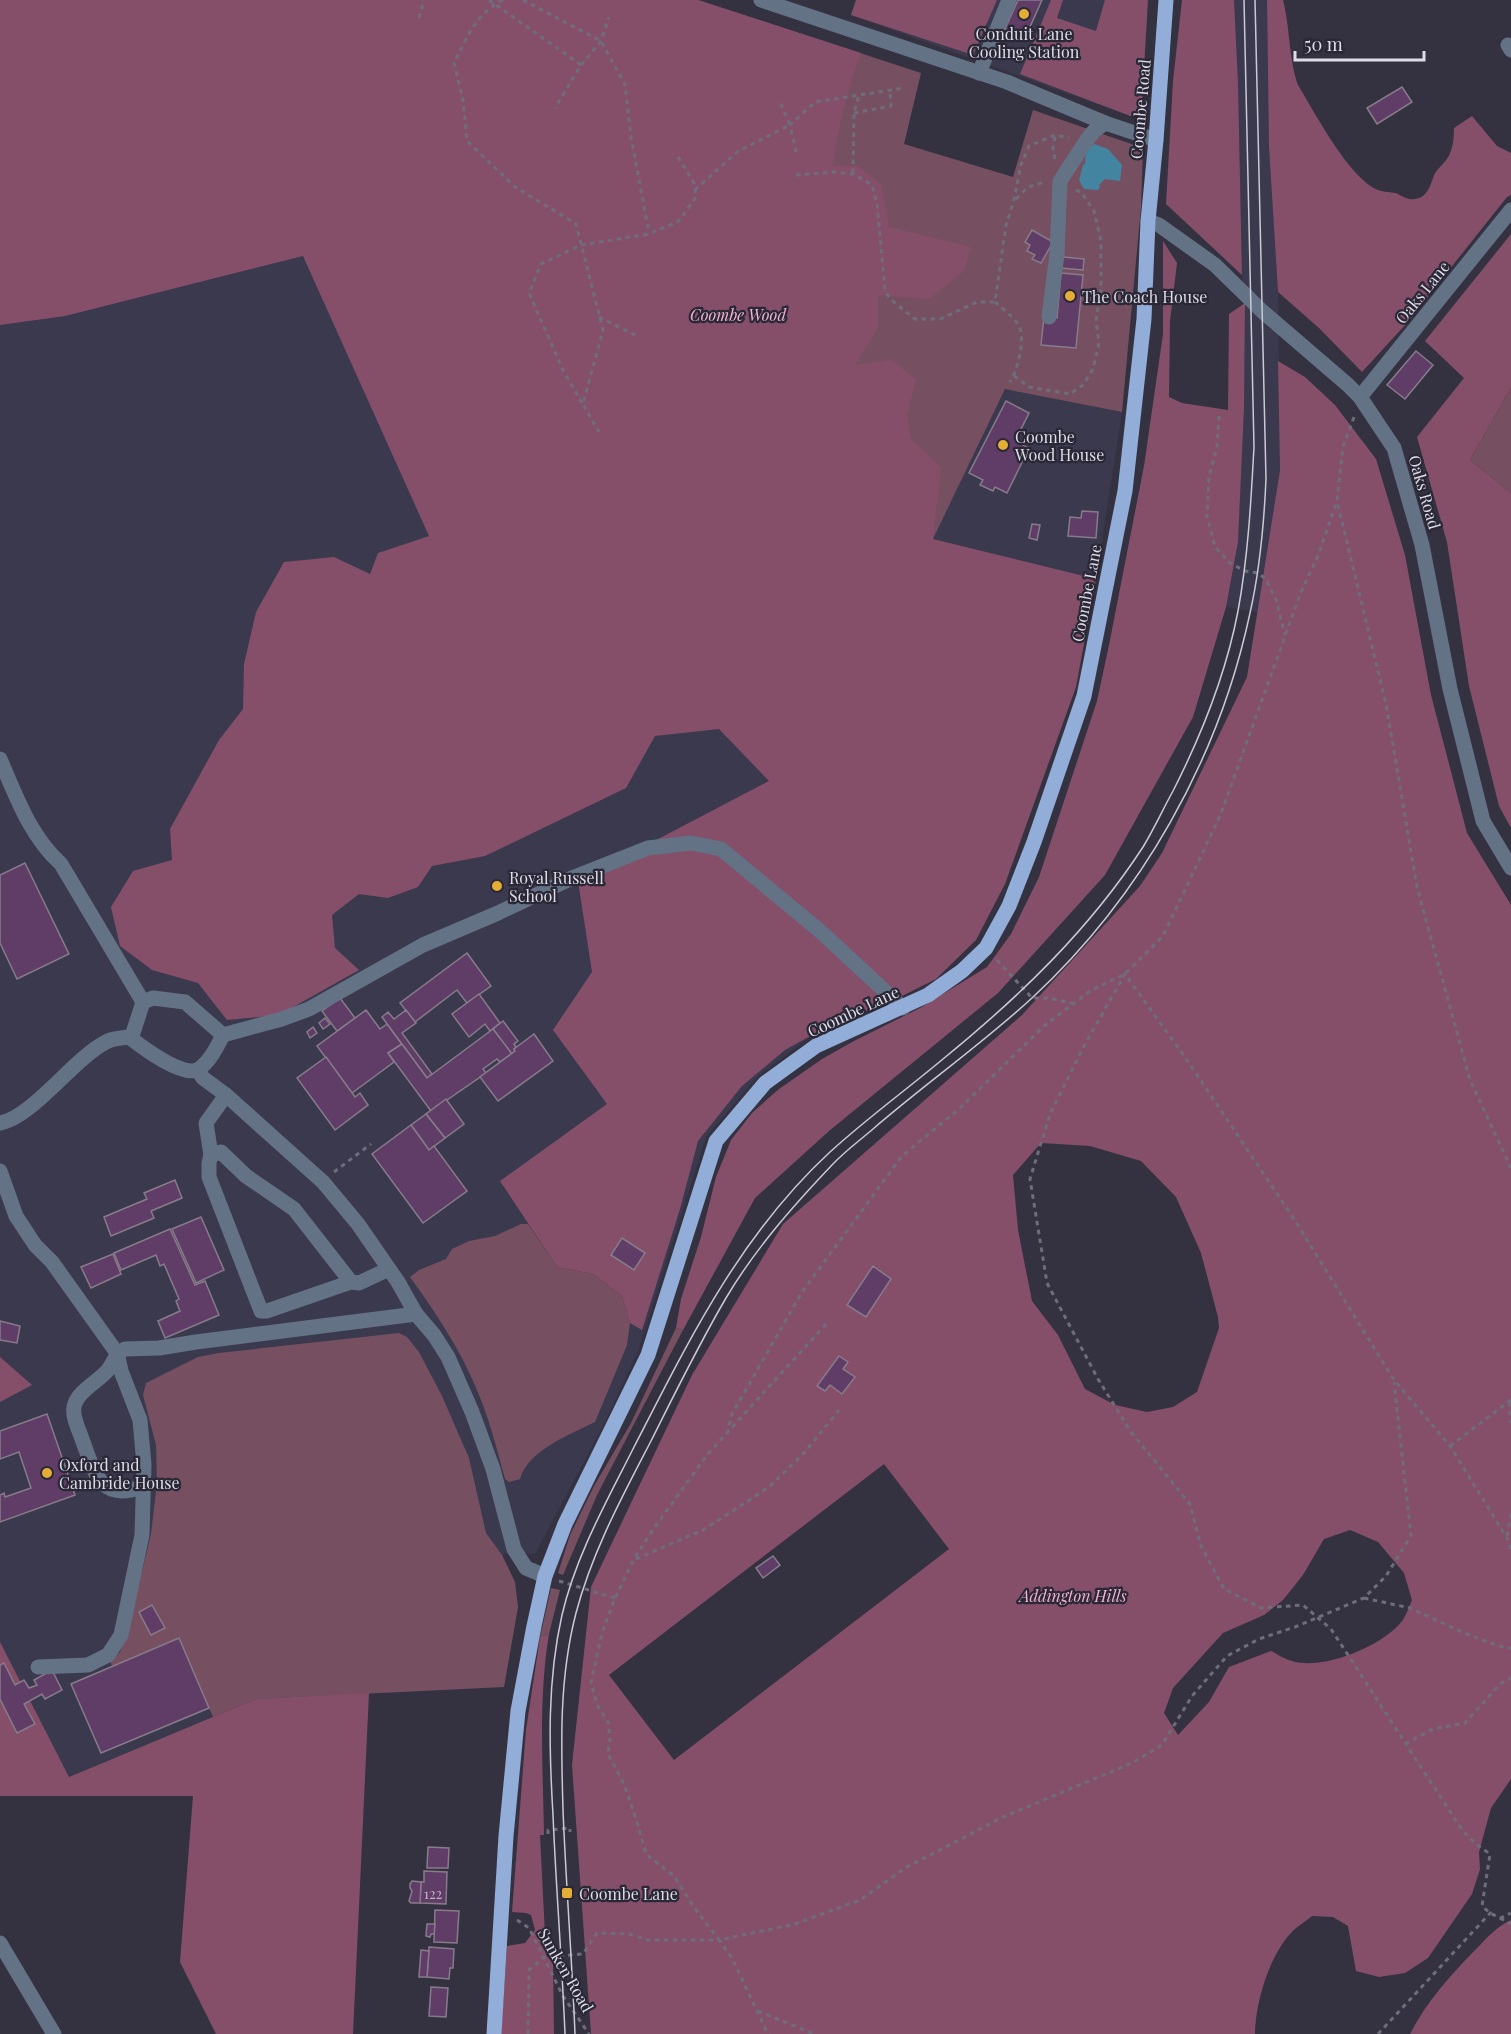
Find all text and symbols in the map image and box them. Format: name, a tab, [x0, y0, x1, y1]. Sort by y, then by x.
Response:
marker: Conduit Lane Cooling Station	[1017, 7, 1031, 21]
place label: Conduit Lane Cooling Station	[969, 23, 1080, 62]
scale bar	[1295, 24, 1424, 62]
text: 50 m	[1304, 32, 1343, 56]
street label: Coombe Road	[1125, 58, 1155, 160]
street label: Oaks Lane	[1390, 256, 1454, 328]
place label: The Coach House	[1082, 286, 1207, 307]
marker: The Coach House	[1063, 289, 1077, 303]
park label: Coombe Wood	[690, 304, 787, 325]
place label: Coombe Wood House	[1014, 426, 1104, 465]
marker: Coombe Wood House	[996, 438, 1010, 452]
street label: Oaks Road	[1404, 452, 1446, 532]
street label: Coombe Lane	[1066, 542, 1106, 644]
place label: Royal Russell School	[509, 867, 604, 906]
marker: Royal Russell School	[490, 879, 504, 893]
street label: Coombe Lane	[804, 981, 902, 1041]
place label: Oxford and Cambride House	[59, 1454, 180, 1493]
marker: Oxford and Cambride House	[40, 1466, 54, 1480]
park label: Addington Hills	[1017, 1585, 1127, 1606]
place label: Coombe Lane	[579, 1883, 678, 1904]
house number: 122	[424, 1884, 443, 1903]
marker: Coombe Lane	[560, 1886, 574, 1900]
street label: Sunken Road	[533, 1924, 599, 2016]

